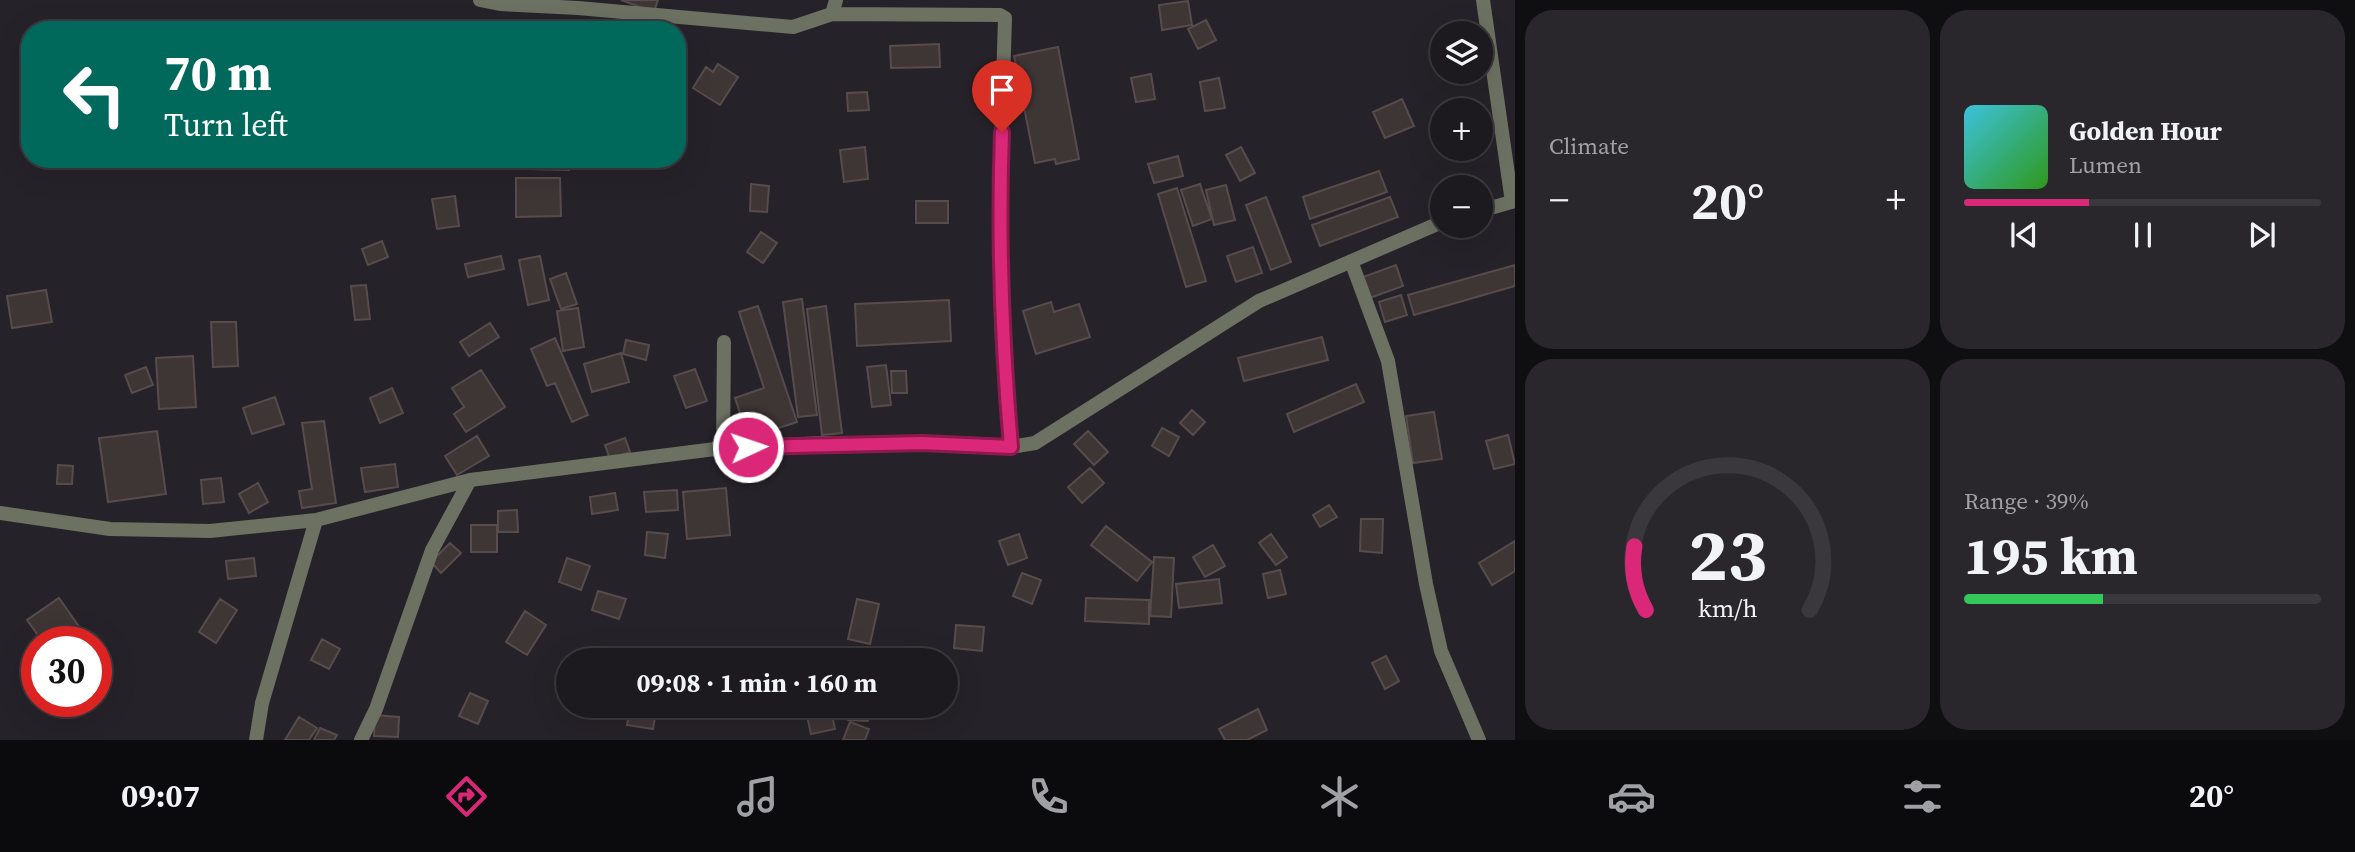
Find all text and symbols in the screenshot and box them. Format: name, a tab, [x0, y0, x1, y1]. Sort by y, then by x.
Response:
map controls	[1430, 21, 1493, 238]
button: layers	[1430, 21, 1493, 84]
text: 70 m	[164, 39, 272, 106]
icon: left	[49, 49, 140, 140]
pin	[972, 60, 1032, 132]
icon: arrive	[983, 71, 1021, 109]
button: +	[1430, 98, 1493, 161]
text: Turn left	[164, 103, 288, 147]
text: Golden Hour	[2069, 113, 2222, 149]
text: Climate	[1549, 130, 1629, 162]
text: Lumen	[2069, 149, 2142, 181]
text: 20°	[1691, 165, 1764, 236]
text: −	[1549, 174, 1569, 226]
text: +	[1886, 174, 1906, 226]
button: −	[1430, 175, 1493, 238]
icon: previous	[2005, 216, 2043, 254]
icon: pause	[2124, 216, 2162, 254]
icon: next	[2243, 216, 2281, 254]
position arrow	[711, 410, 785, 484]
text: Range · 39%	[1964, 485, 2089, 517]
text: 23	[1688, 506, 1767, 605]
text: 195 km	[1964, 520, 2138, 591]
text: km/h	[1698, 591, 1757, 625]
speed limit sign: 30	[21, 626, 112, 717]
text: 09:08 · 1 min · 160 m	[637, 665, 877, 701]
icon: directions	[442, 772, 491, 821]
icon: music	[733, 772, 782, 821]
icon: phone	[1024, 772, 1073, 821]
icon: climate	[1315, 772, 1364, 821]
icon: car	[1607, 772, 1656, 821]
icon: filters	[1898, 772, 1947, 821]
text: 09:07	[121, 774, 200, 818]
text: 20°	[2189, 774, 2234, 818]

